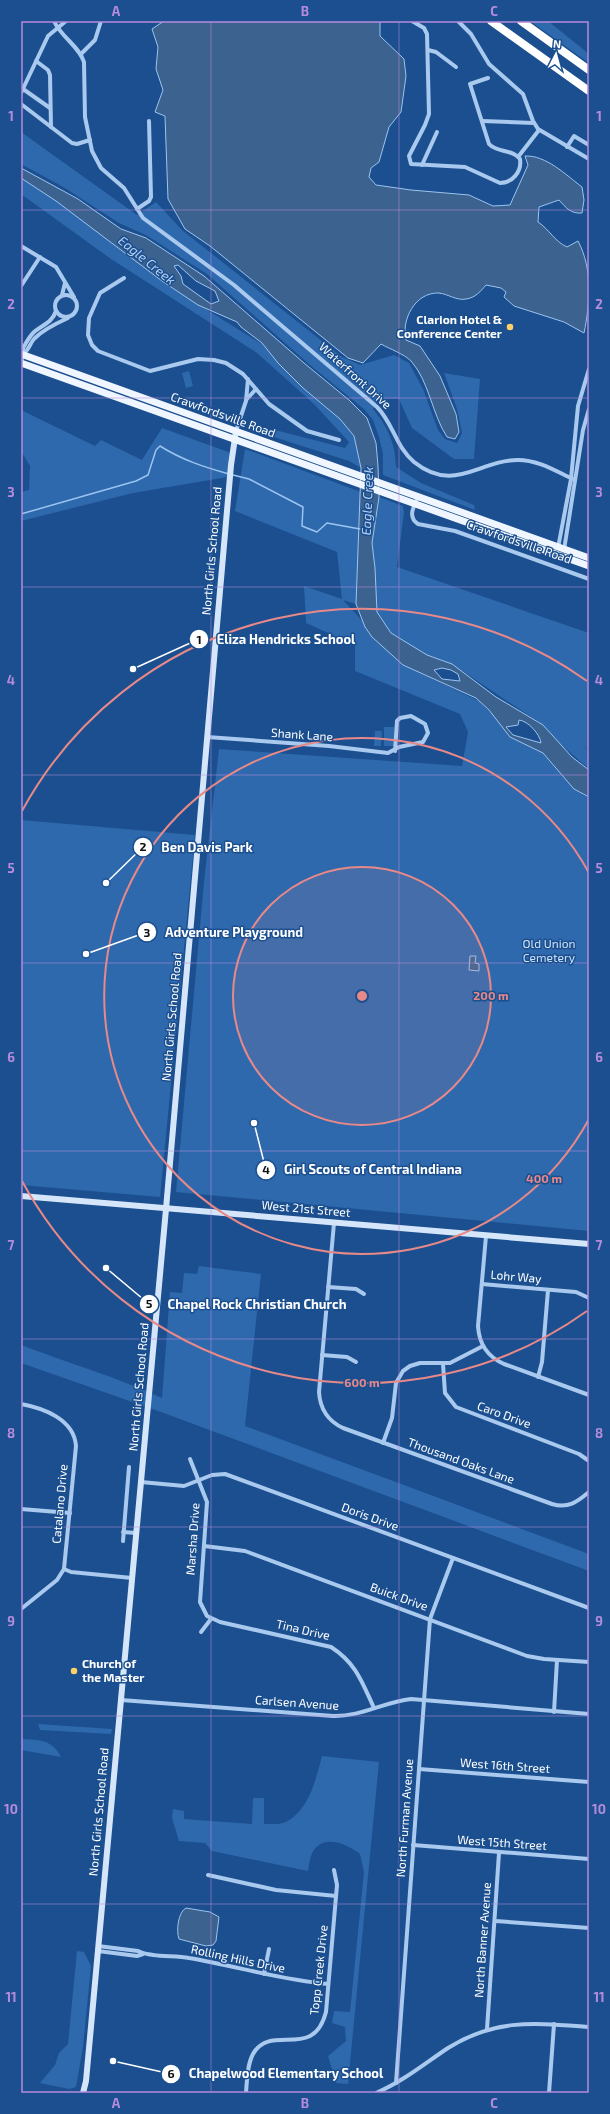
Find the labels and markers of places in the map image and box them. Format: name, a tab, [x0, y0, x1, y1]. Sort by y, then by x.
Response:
place label: Clarion Hotel & Conference Center	[397, 312, 502, 340]
marker: Clarion Hotel & Conference Center	[505, 322, 515, 332]
callout: Eliza Hendricks School	[189, 627, 363, 652]
callout: Ben Davis Park	[133, 835, 261, 860]
callout: Adventure Playground	[137, 920, 311, 945]
centre of rings	[355, 989, 369, 1003]
callout: Girl Scouts of Central Indiana	[256, 1157, 471, 1182]
callout: Chapel Rock Christian Church	[139, 1292, 354, 1317]
place label: Church of the Master	[82, 1656, 145, 1684]
marker: Church of the Master	[69, 1666, 79, 1676]
callout: Chapelwood Elementary School	[161, 2061, 392, 2086]

